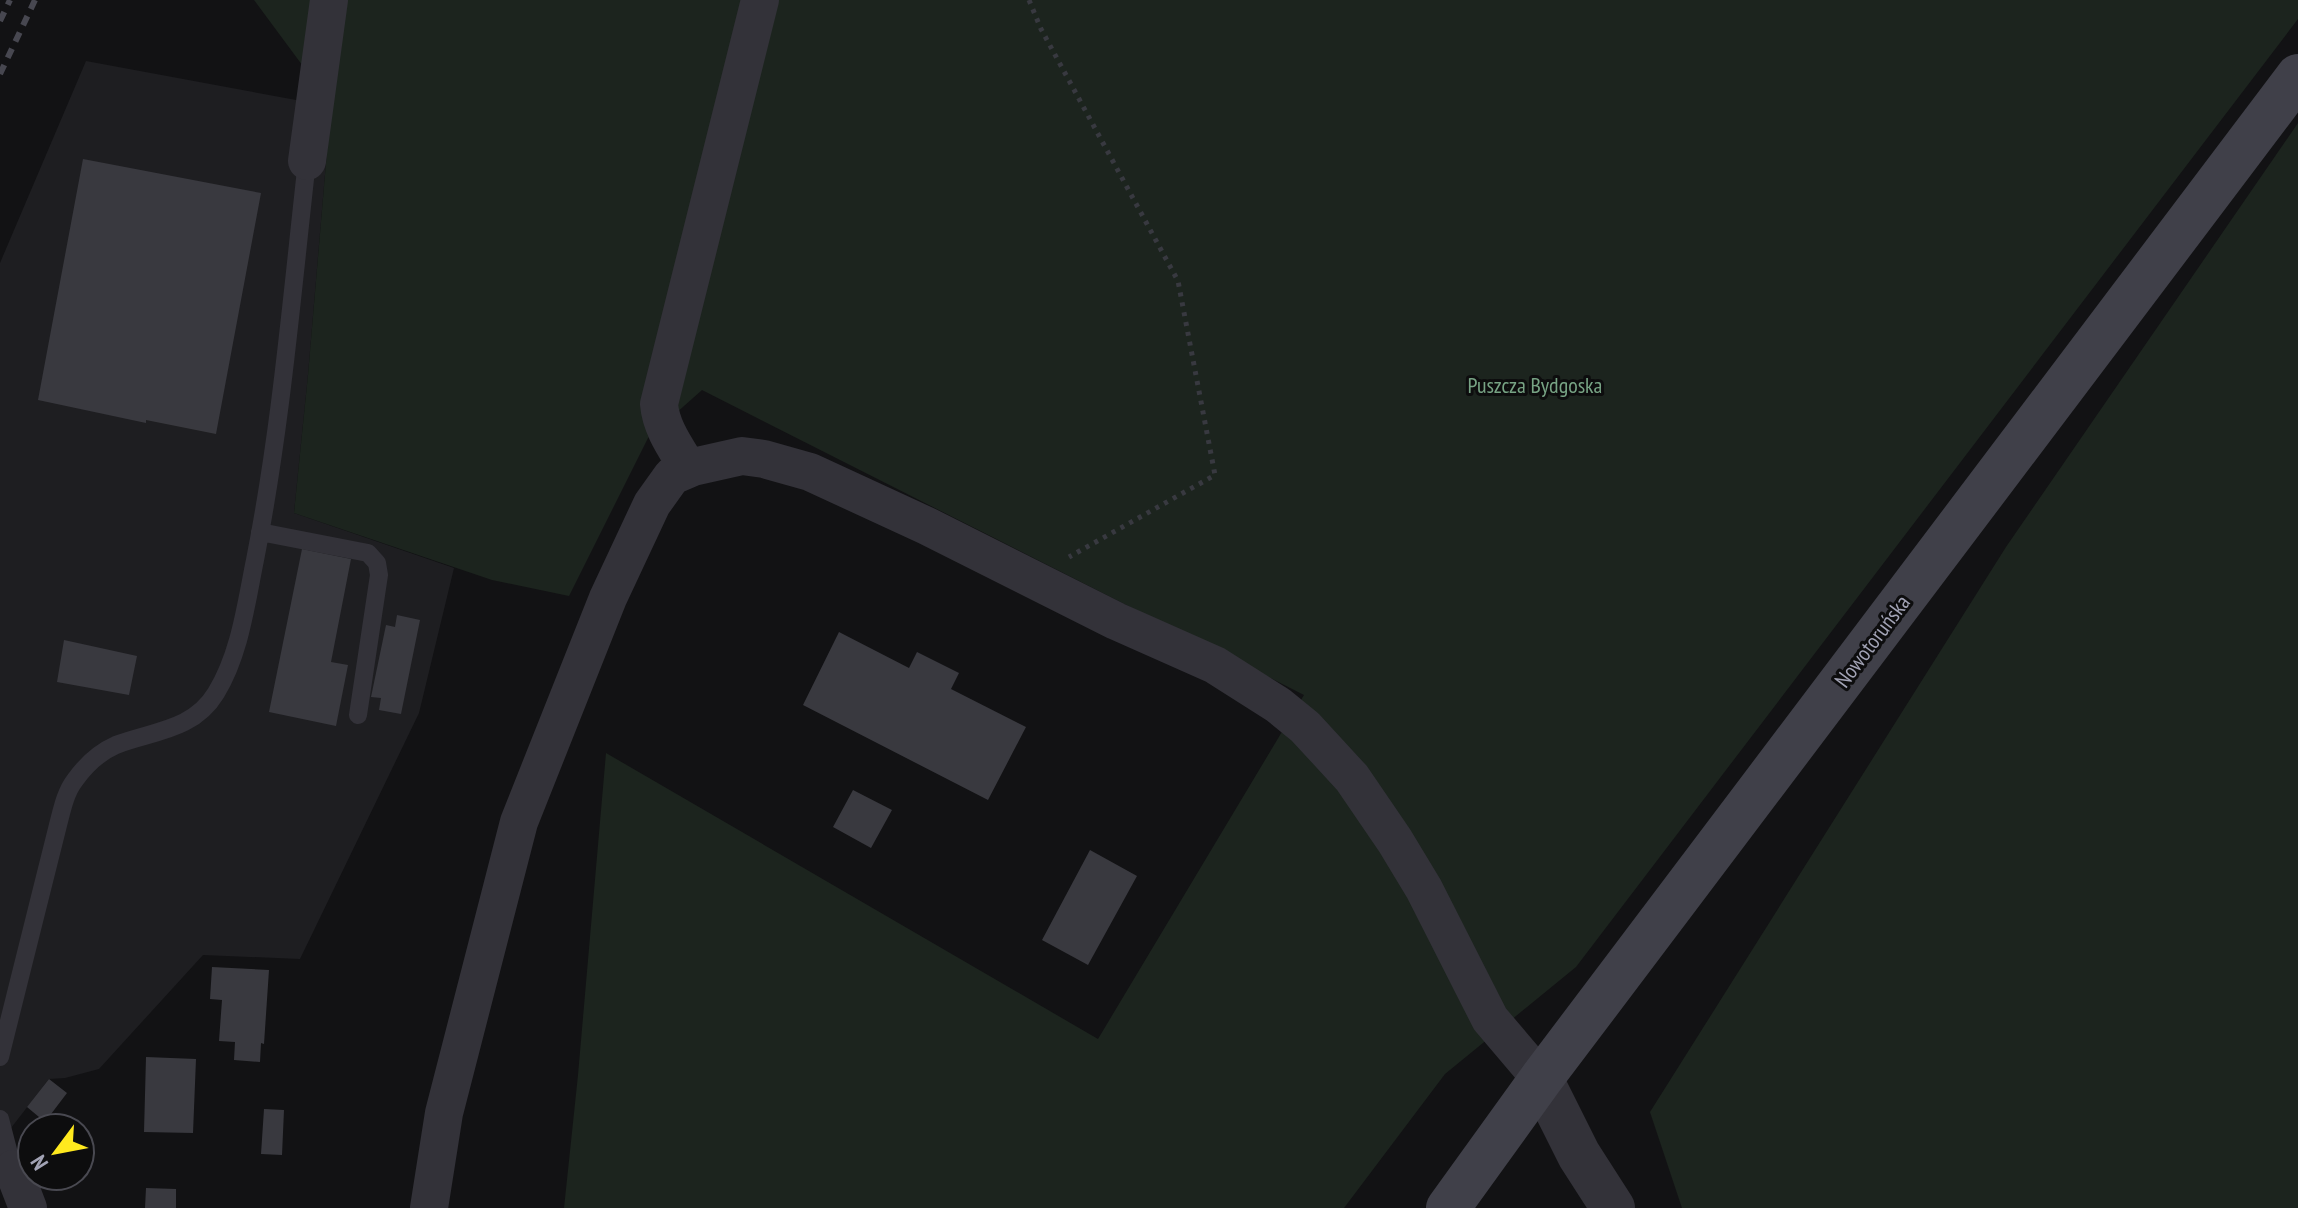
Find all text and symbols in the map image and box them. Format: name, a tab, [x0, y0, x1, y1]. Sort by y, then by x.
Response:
park label: Puszcza Bydgoska	[1468, 371, 1602, 399]
street label: Nowotoruńska	[1828, 589, 1916, 693]
north arrow	[16, 1112, 96, 1192]
text: N	[24, 1150, 54, 1175]

